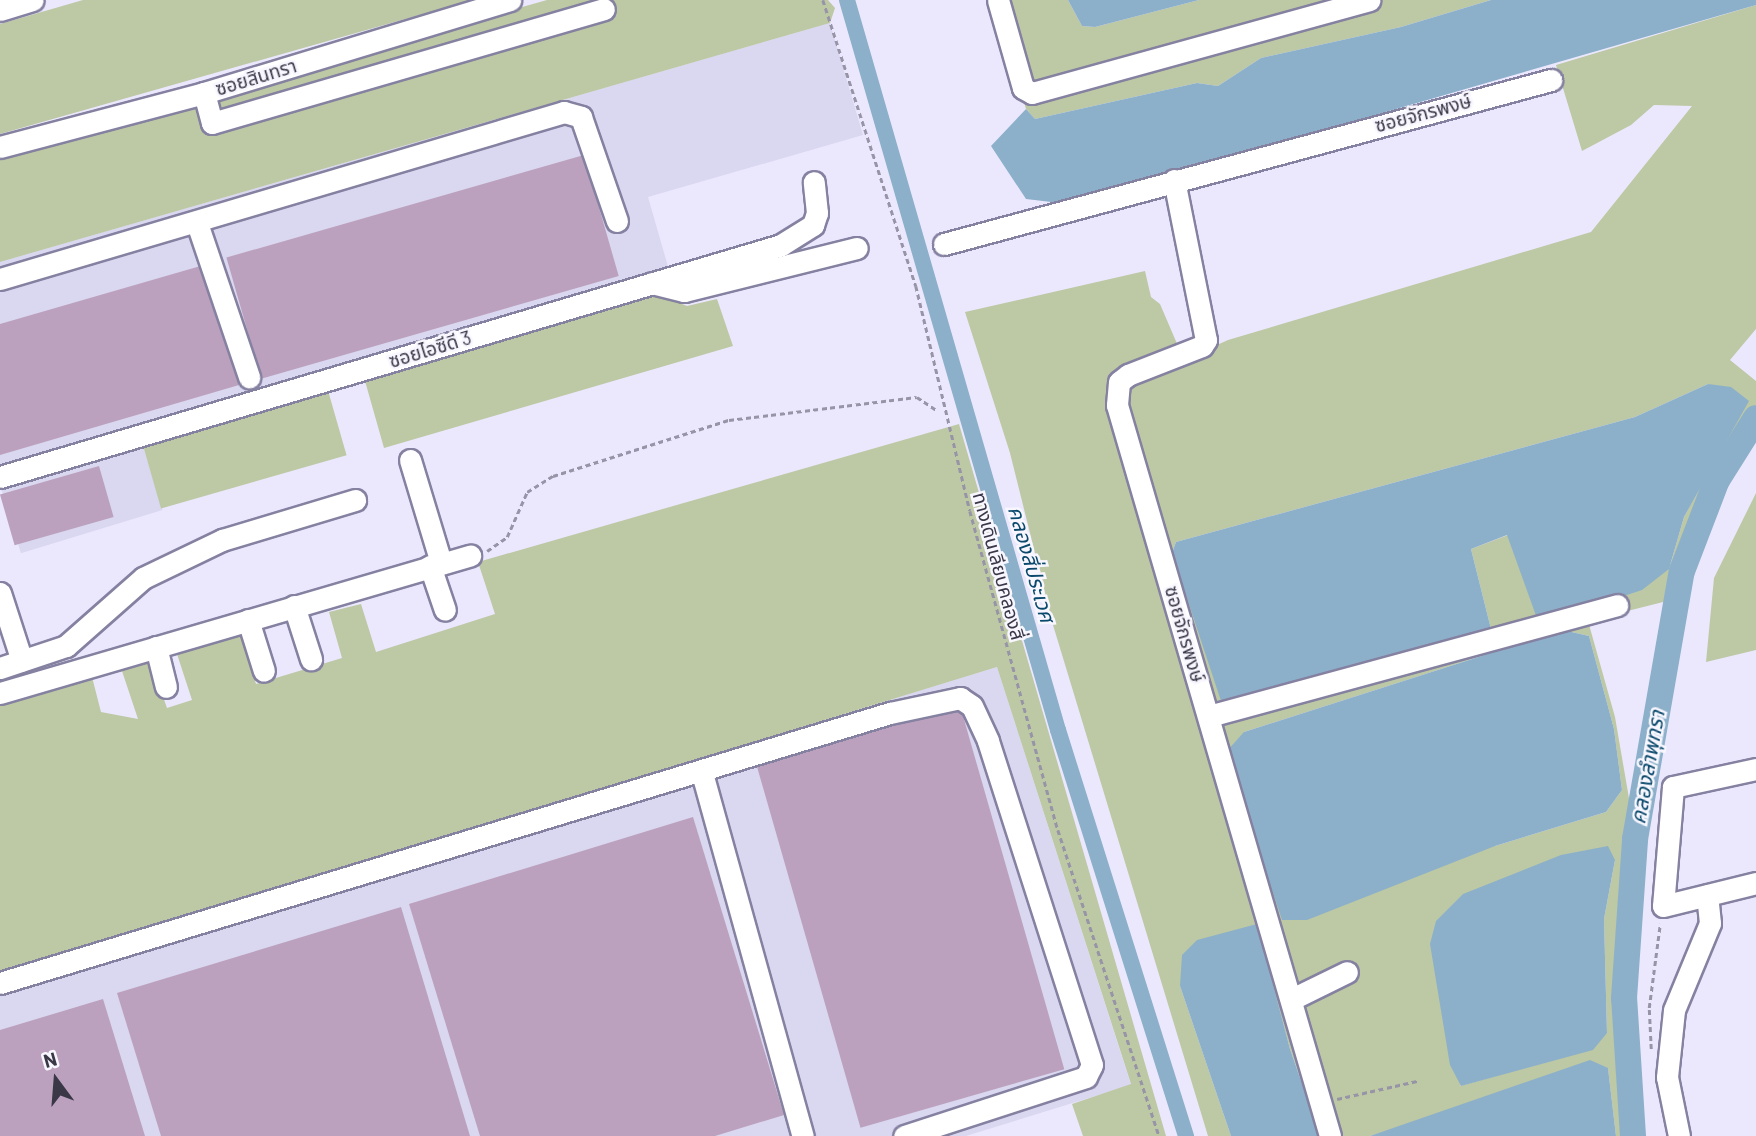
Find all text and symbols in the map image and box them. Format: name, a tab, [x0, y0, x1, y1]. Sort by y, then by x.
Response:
street label: ซอยสินทรา	[213, 54, 299, 100]
street label: ซอยจักรพงษ์	[1372, 89, 1474, 137]
street label: ซอยไอซีดี 3	[386, 326, 474, 372]
street label: ทางเดินเลียบคลองสี่	[968, 490, 1030, 642]
water label: คลองสี่ประเวศ	[1003, 503, 1061, 625]
street label: ซอยจักรพงษ์	[1160, 583, 1210, 685]
water label: คลองลำพุทรา	[1625, 708, 1669, 826]
north arrow	[21, 1045, 91, 1115]
text: N	[41, 1047, 59, 1072]

